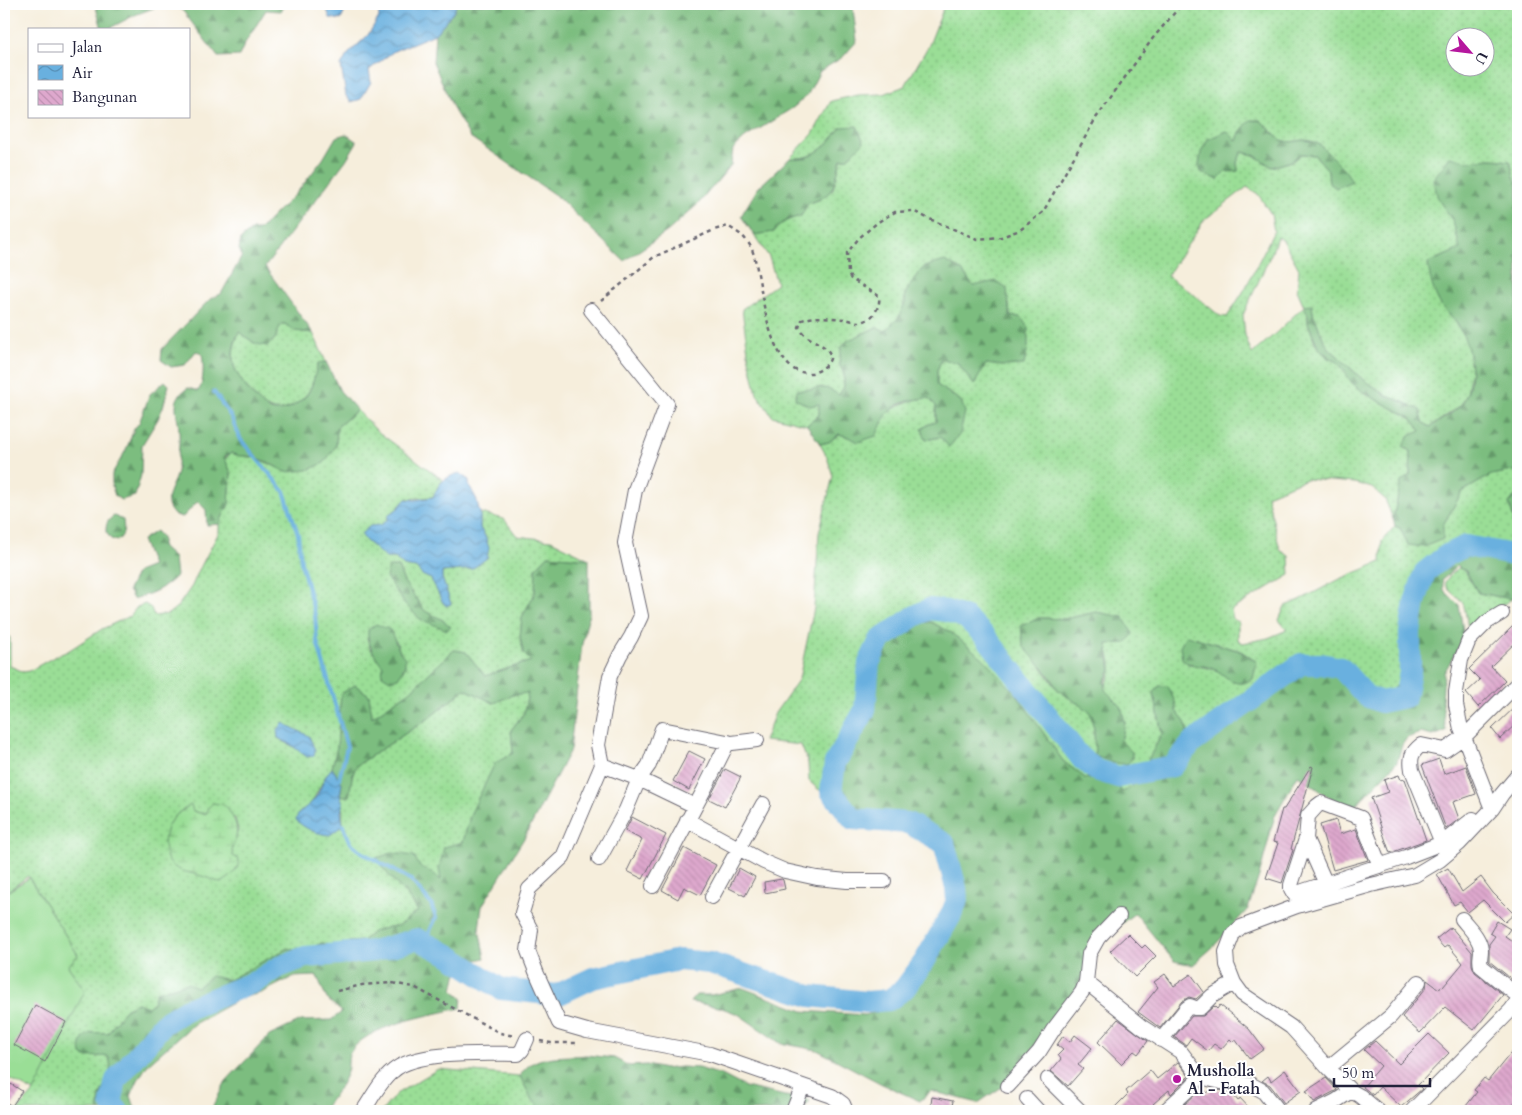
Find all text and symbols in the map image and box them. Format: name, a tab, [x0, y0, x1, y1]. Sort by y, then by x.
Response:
legend	[28, 28, 190, 118]
north arrow	[1444, 28, 1494, 78]
text: Jalan	[70, 37, 103, 57]
text: U	[1470, 48, 1492, 68]
text: Air	[72, 63, 93, 83]
text: Bangunan	[72, 87, 138, 107]
scale bar	[1334, 1055, 1431, 1087]
place label: Musholla Al - Fatah	[1187, 1060, 1260, 1100]
text: 50 m	[1342, 1063, 1374, 1083]
marker: Musholla Al - Fatah	[1171, 1073, 1183, 1085]

